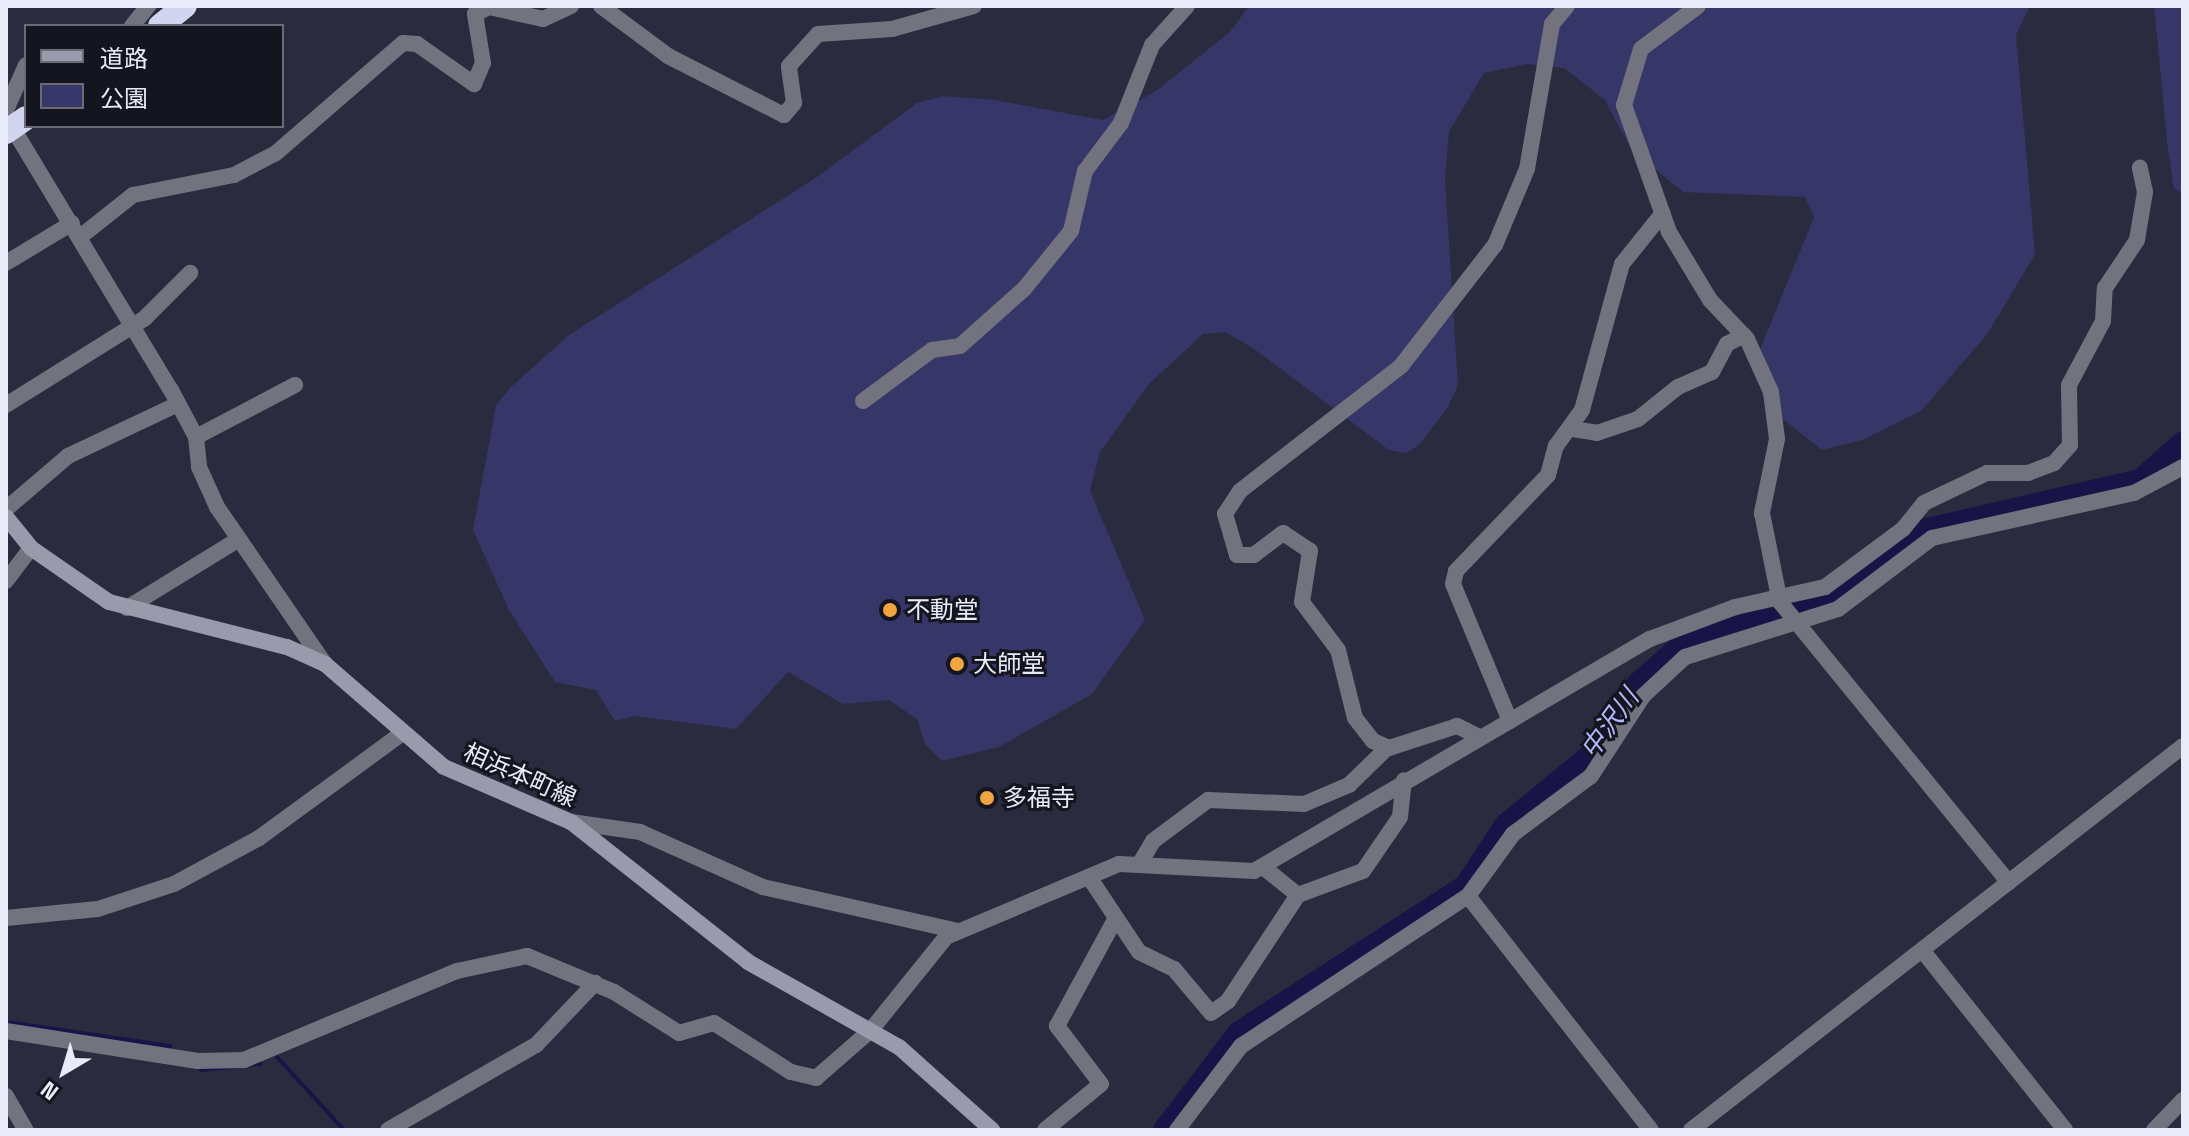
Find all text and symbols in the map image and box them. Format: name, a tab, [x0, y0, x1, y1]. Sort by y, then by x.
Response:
legend	[24, 24, 284, 128]
text: 道路	[100, 43, 148, 74]
text: 公園	[100, 83, 148, 114]
place label: 不動堂	[906, 596, 978, 624]
marker: 不動堂	[881, 601, 899, 619]
place label: 大師堂	[973, 650, 1045, 678]
marker: 大師堂	[948, 655, 966, 673]
water label: 中沢川	[1574, 683, 1646, 765]
street label: 相浜本町線	[459, 737, 581, 813]
place label: 多福寺	[1003, 784, 1075, 812]
marker: 多福寺	[978, 789, 996, 807]
north arrow	[24, 1032, 104, 1112]
text: N	[35, 1075, 64, 1106]

